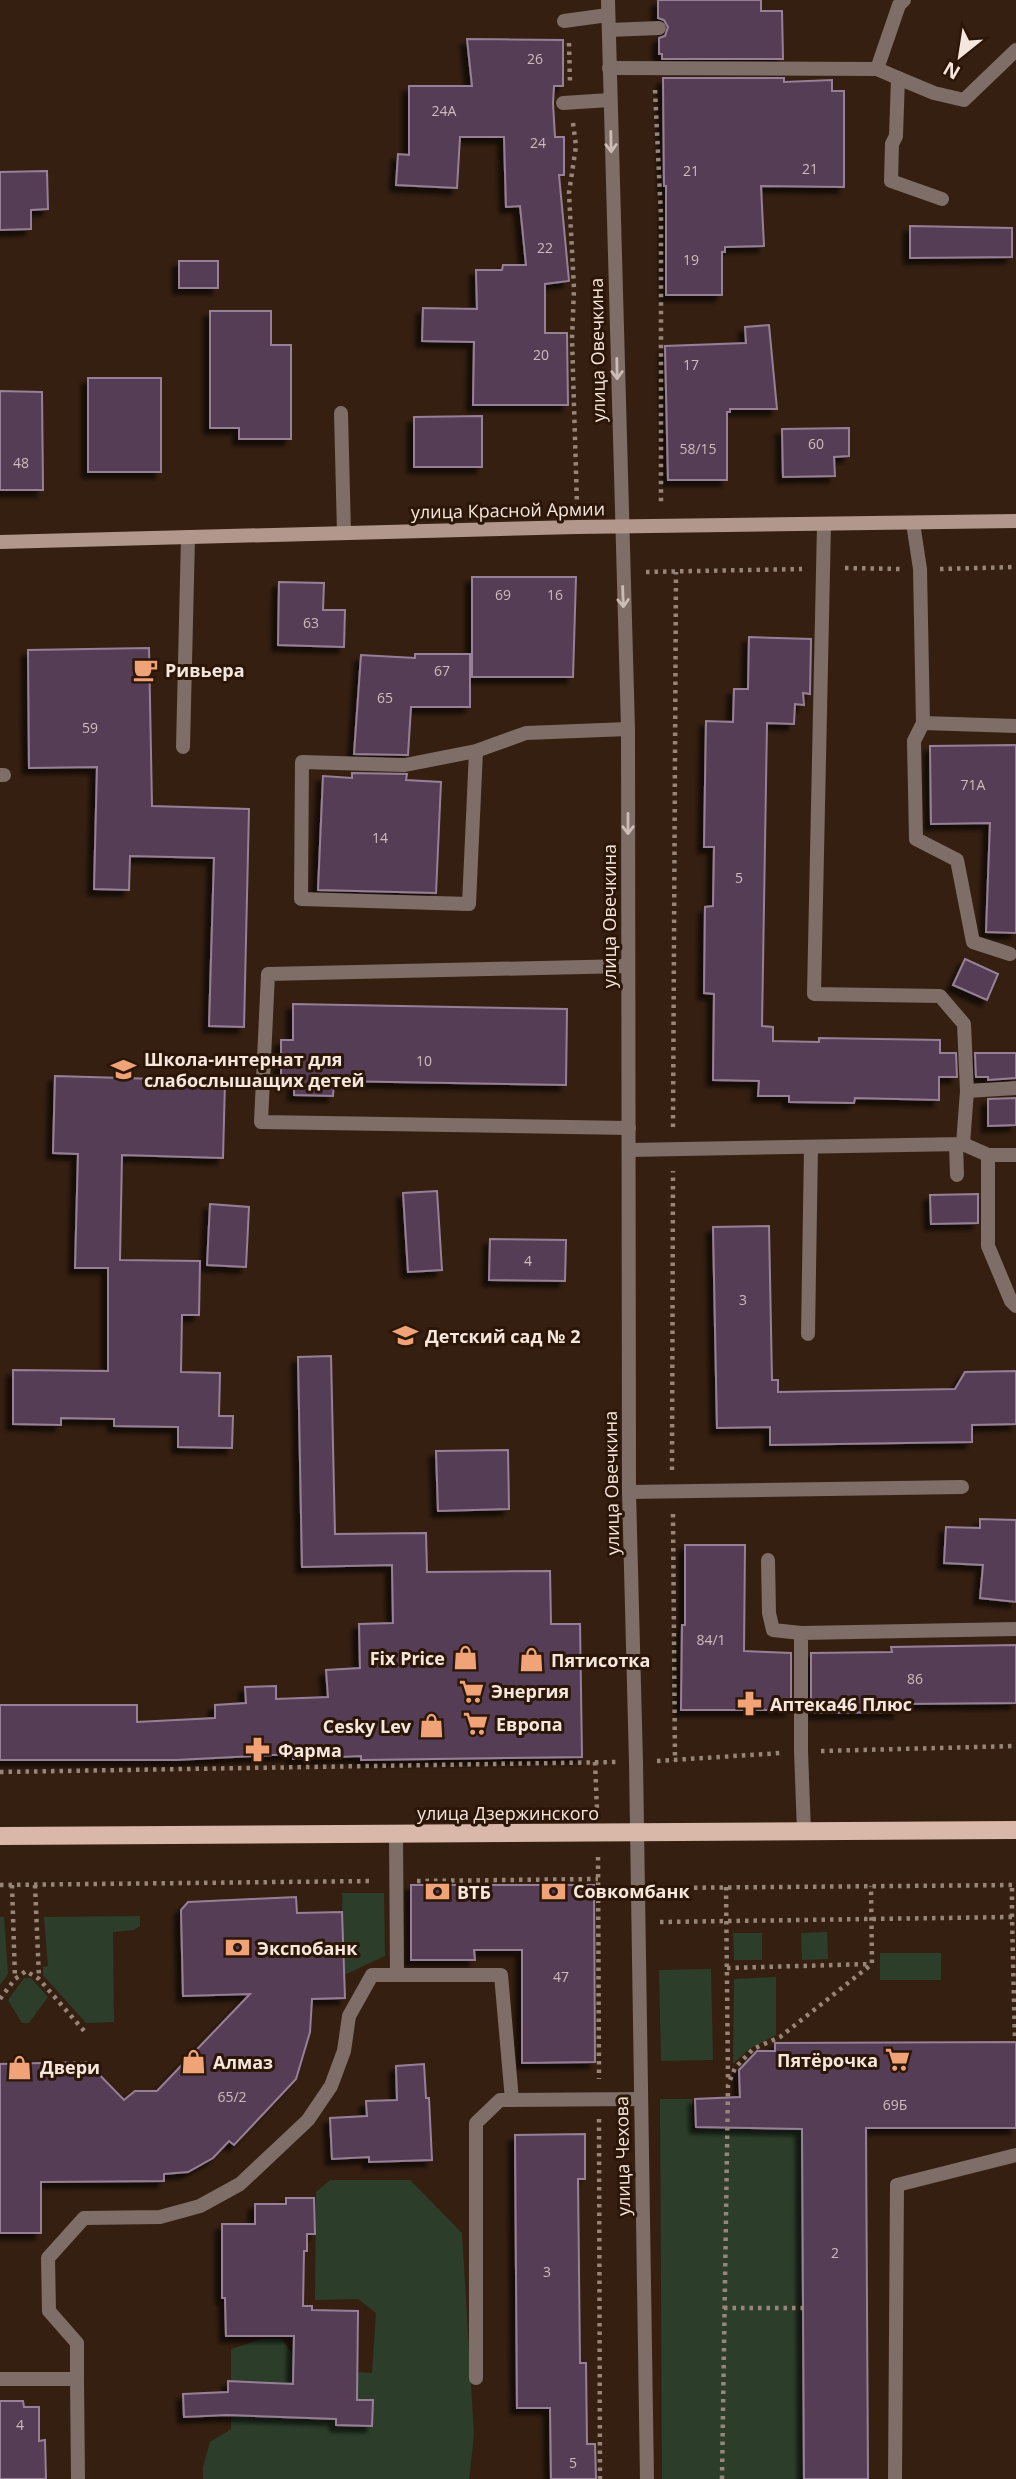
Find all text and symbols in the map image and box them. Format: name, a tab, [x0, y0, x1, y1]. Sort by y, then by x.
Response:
north arrow	[925, 21, 995, 91]
house number: 26	[527, 49, 543, 68]
text: N	[938, 56, 965, 86]
house number: 24А	[432, 101, 457, 120]
one-way arrow	[604, 130, 618, 153]
house number: 24	[530, 133, 546, 152]
house number: 21	[802, 159, 818, 178]
house number: 21	[683, 161, 699, 180]
house number: 22	[537, 238, 553, 257]
house number: 19	[683, 250, 699, 269]
street label: улица Овечкина	[584, 278, 610, 422]
house number: 20	[533, 345, 549, 364]
house number: 17	[683, 355, 699, 374]
one-way arrow	[610, 357, 624, 380]
house number: 60	[808, 434, 824, 453]
house number: 58/15	[679, 439, 717, 458]
house number: 48	[13, 453, 29, 472]
street label: улица Красной Армии	[411, 496, 605, 524]
house number: 69	[495, 585, 511, 604]
house number: 16	[547, 585, 563, 604]
one-way arrow	[617, 585, 630, 608]
house number: 63	[303, 613, 319, 632]
cafe icon: Ривьера	[131, 656, 159, 684]
place label: Ривьера	[165, 658, 245, 682]
house number: 67	[434, 661, 450, 680]
house number: 65	[377, 688, 393, 707]
house number: 59	[82, 718, 98, 737]
house number: 71А	[961, 775, 986, 794]
one-way arrow	[621, 812, 635, 835]
house number: 14	[372, 828, 388, 847]
street label: улица Овечкина	[597, 844, 621, 988]
house number: 5	[735, 868, 743, 887]
place label: Школа-интернат для слабослышащих детей	[144, 1047, 364, 1092]
house number: 10	[416, 1051, 432, 1070]
school or university icon: Школа-интернат для слабослышащих детей	[110, 1055, 138, 1083]
house number: 4	[524, 1251, 532, 1270]
house number: 3	[739, 1290, 747, 1309]
school or university icon: Детский сад № 2	[391, 1322, 419, 1350]
place label: Детский сад № 2	[425, 1324, 581, 1348]
street label: улица Овечкина	[598, 1411, 624, 1555]
house number: 84/1	[696, 1630, 726, 1649]
shop icon: Fix Price	[451, 1644, 479, 1672]
place label: Fix Price	[370, 1646, 445, 1670]
shop icon: Пятисотка	[517, 1646, 545, 1674]
place label: Пятисотка	[551, 1648, 650, 1672]
house number: 86	[907, 1669, 923, 1688]
supermarket icon: Энергия	[457, 1677, 485, 1705]
place label: Энергия	[491, 1679, 569, 1703]
pharmacy icon: Аптека46 Плюс	[736, 1690, 764, 1718]
place label: Аптека46 Плюс	[770, 1692, 912, 1716]
supermarket icon: Европа	[462, 1710, 490, 1738]
shop icon: Cesky Lev	[417, 1712, 445, 1740]
place label: Европа	[496, 1712, 563, 1736]
place label: Cesky Lev	[323, 1714, 412, 1738]
pharmacy icon: Фарма	[244, 1736, 272, 1764]
place label: Фарма	[278, 1738, 342, 1762]
street label: улица Дзержинского	[417, 1801, 599, 1825]
bank icon: Совкомбанк	[539, 1877, 567, 1905]
bank icon: ВТБ	[423, 1878, 451, 1906]
place label: Совкомбанк	[573, 1879, 690, 1903]
place label: ВТБ	[457, 1880, 491, 1904]
bank icon: Экспобанк	[223, 1934, 251, 1962]
place label: Экспобанк	[257, 1936, 358, 1960]
house number: 47	[553, 1967, 569, 1986]
supermarket icon: Пятёрочка	[884, 2046, 912, 2074]
shop icon: Алмаз	[179, 2048, 207, 2076]
place label: Пятёрочка	[777, 2048, 878, 2072]
place label: Алмаз	[213, 2050, 273, 2074]
shop icon: Двери	[6, 2053, 34, 2081]
place label: Двери	[40, 2055, 100, 2079]
house number: 65/2	[217, 2087, 247, 2106]
house number: 69Б	[883, 2095, 907, 2114]
street label: улица Чехова	[609, 2096, 635, 2216]
house number: 2	[831, 2243, 839, 2262]
house number: 3	[543, 2262, 551, 2281]
house number: 4	[16, 2415, 24, 2434]
house number: 5	[569, 2453, 577, 2472]

